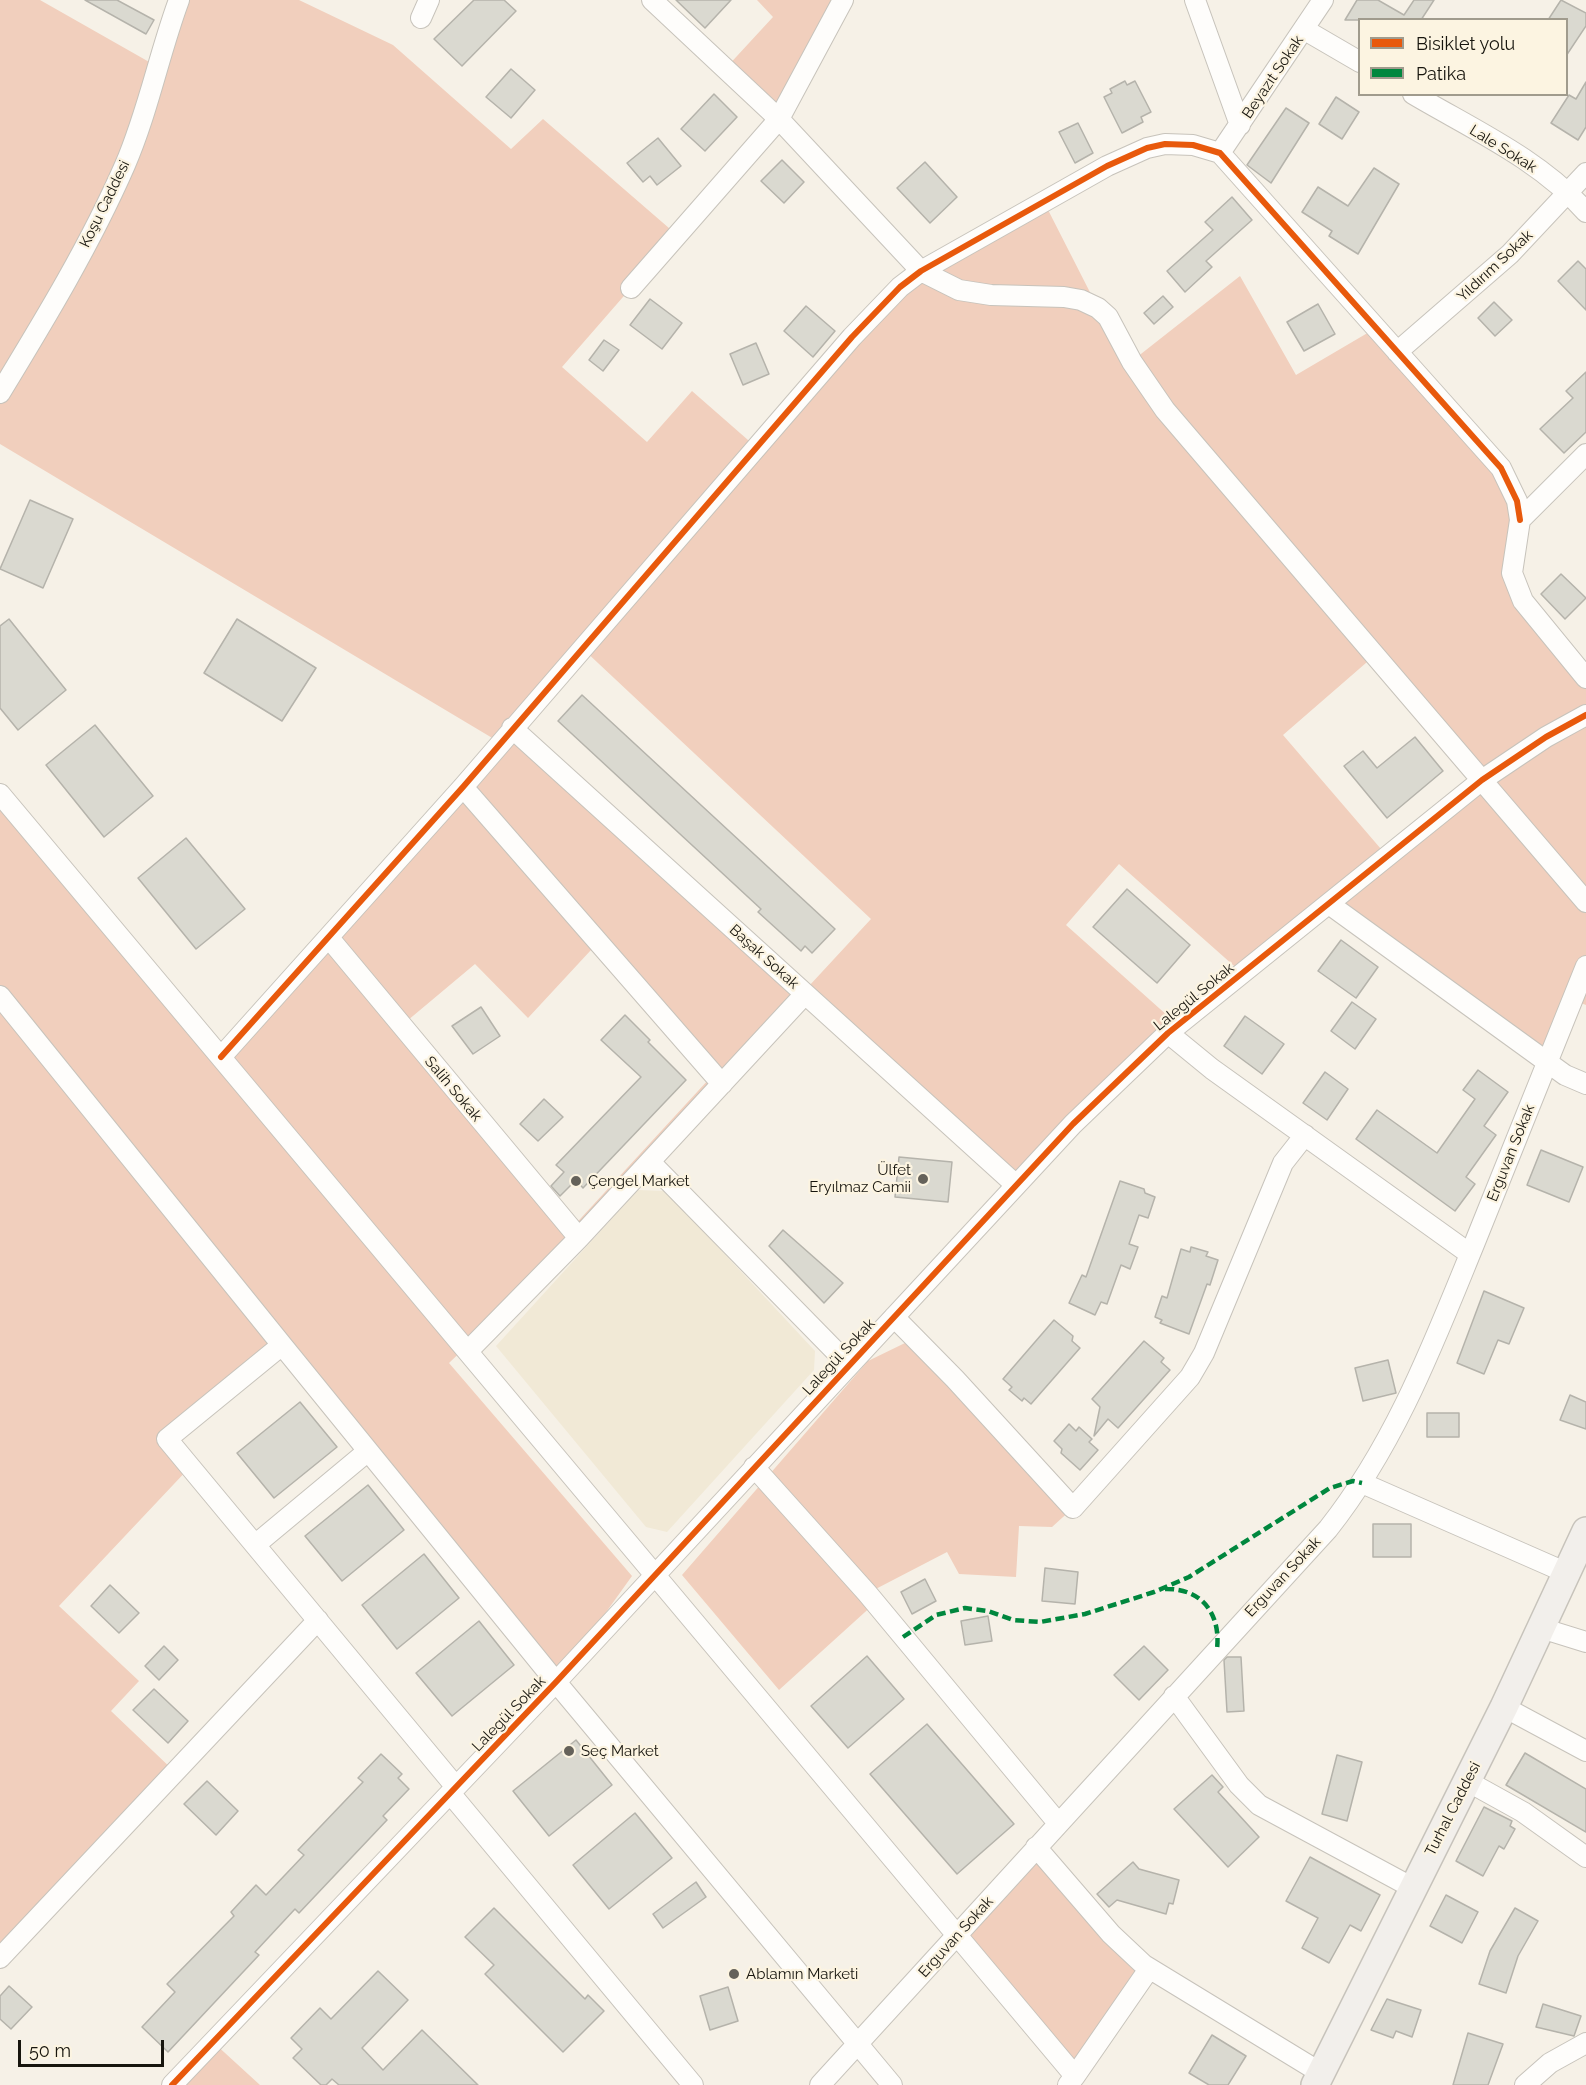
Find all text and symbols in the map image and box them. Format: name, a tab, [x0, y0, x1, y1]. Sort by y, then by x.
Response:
legend	[1358, 18, 1568, 96]
street label: Beyazıt Sokak	[1239, 32, 1307, 122]
text: Bisiklet yolu	[1416, 33, 1515, 54]
text: Patika	[1416, 63, 1466, 84]
street label: Lale Sokak	[1466, 121, 1540, 177]
street label: Koşu Caddesi	[76, 158, 134, 250]
street label: Yıldırım Sokak	[1453, 226, 1537, 306]
street label: Başak Sokak	[725, 921, 803, 993]
street label: Lalegül Sokak	[1150, 959, 1238, 1035]
street label: Salih Sokak	[421, 1053, 485, 1125]
street label: Erguvan Sokak	[1483, 1102, 1539, 1204]
place label: Ülfet Eryılmaz Camii	[809, 1161, 911, 1196]
place label: Çengel Market	[588, 1172, 690, 1190]
marker: Ülfet Eryılmaz Camii	[916, 1172, 930, 1186]
marker: Çengel Market	[569, 1174, 583, 1188]
street label: Lalegül Sokak	[799, 1315, 879, 1399]
street label: Erguvan Sokak	[1241, 1533, 1325, 1621]
street label: Lalegül Sokak	[469, 1673, 549, 1755]
place label: Seç Market	[581, 1742, 659, 1760]
marker: Seç Market	[562, 1744, 576, 1758]
street label: Turhal Caddesi	[1422, 1759, 1484, 1859]
street label: Erguvan Sokak	[915, 1893, 997, 1981]
place label: Ablamın Marketi	[746, 1965, 858, 1983]
marker: Ablamın Marketi	[727, 1967, 741, 1981]
scale bar	[21, 2028, 166, 2066]
text: 50 m	[29, 2040, 71, 2061]

